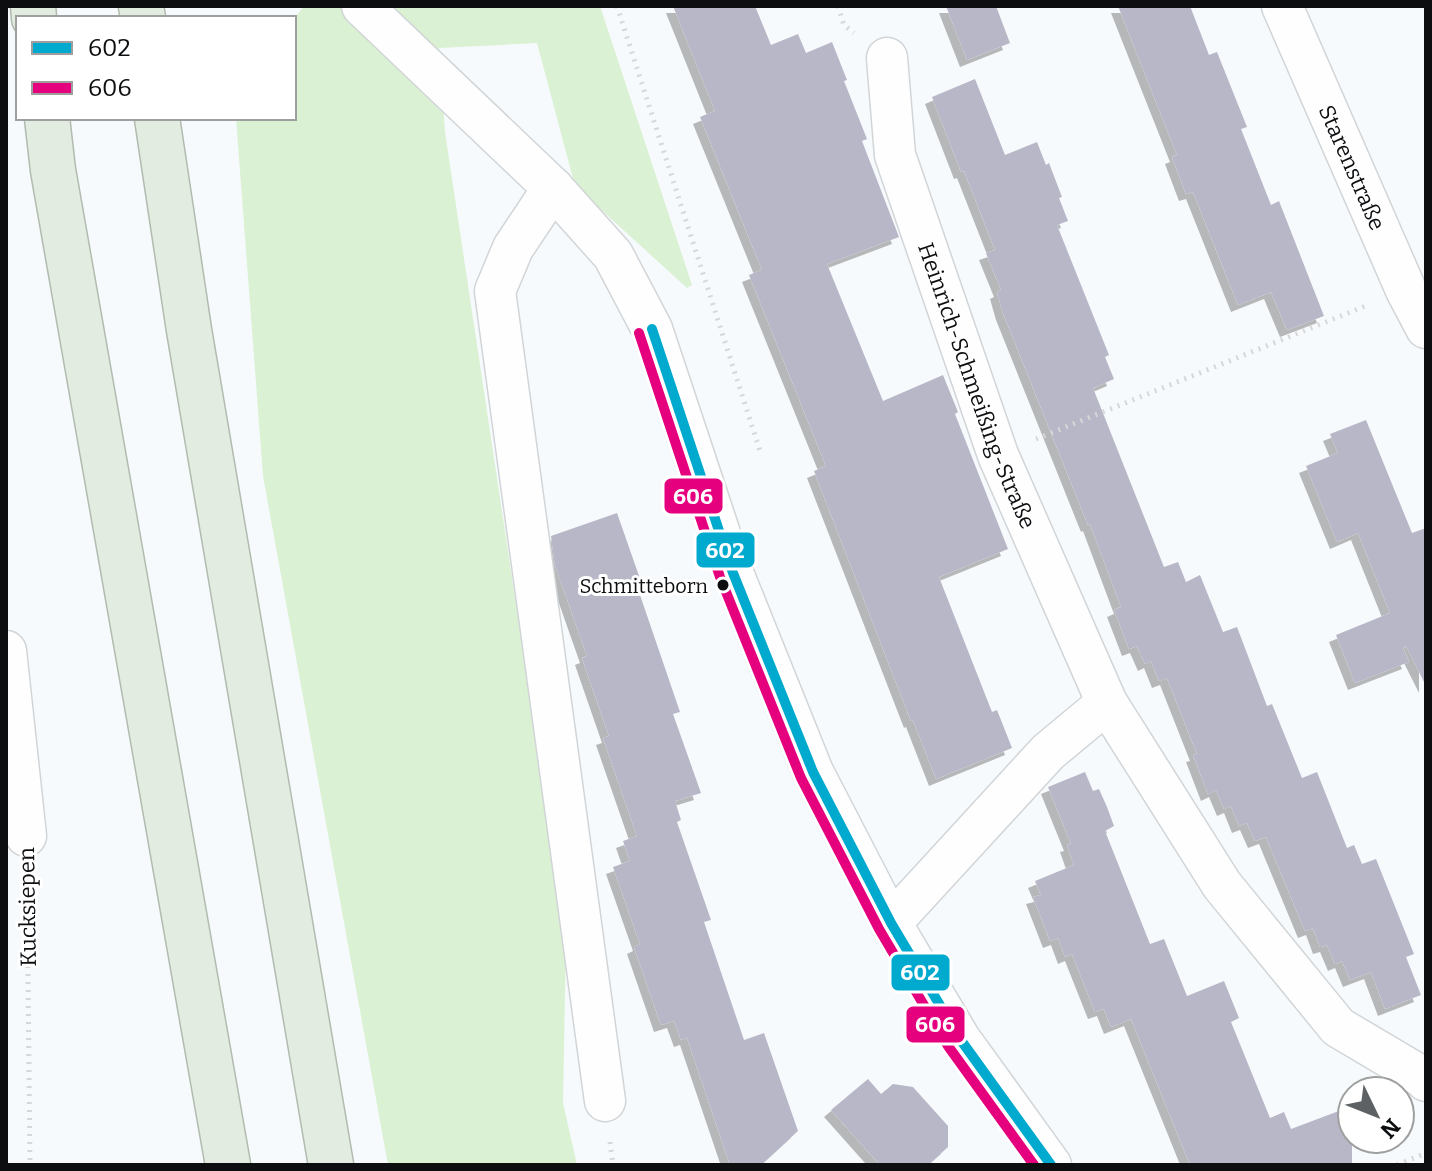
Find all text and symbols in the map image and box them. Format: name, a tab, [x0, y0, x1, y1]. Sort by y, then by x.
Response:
legend	[16, 16, 296, 120]
text: 602	[88, 34, 131, 62]
text: 606	[88, 74, 132, 102]
street label: Starenstraße	[1313, 101, 1391, 234]
street label: Heinrich-Schmeißing-Straße	[912, 239, 1042, 533]
line badge: 606	[663, 477, 724, 515]
text: 606	[673, 483, 713, 510]
line badge: 602	[695, 531, 756, 569]
text: 602	[705, 537, 745, 564]
place label: Schmitteborn	[579, 574, 708, 598]
marker: Schmitteborn	[715, 577, 731, 593]
street label: Kucksiepen	[13, 847, 42, 967]
line badge: 602	[890, 953, 951, 992]
text: 602	[900, 959, 940, 986]
line badge: 606	[905, 1005, 966, 1044]
text: 606	[915, 1011, 955, 1038]
north arrow	[1336, 1075, 1416, 1155]
text: N	[1375, 1113, 1406, 1144]

